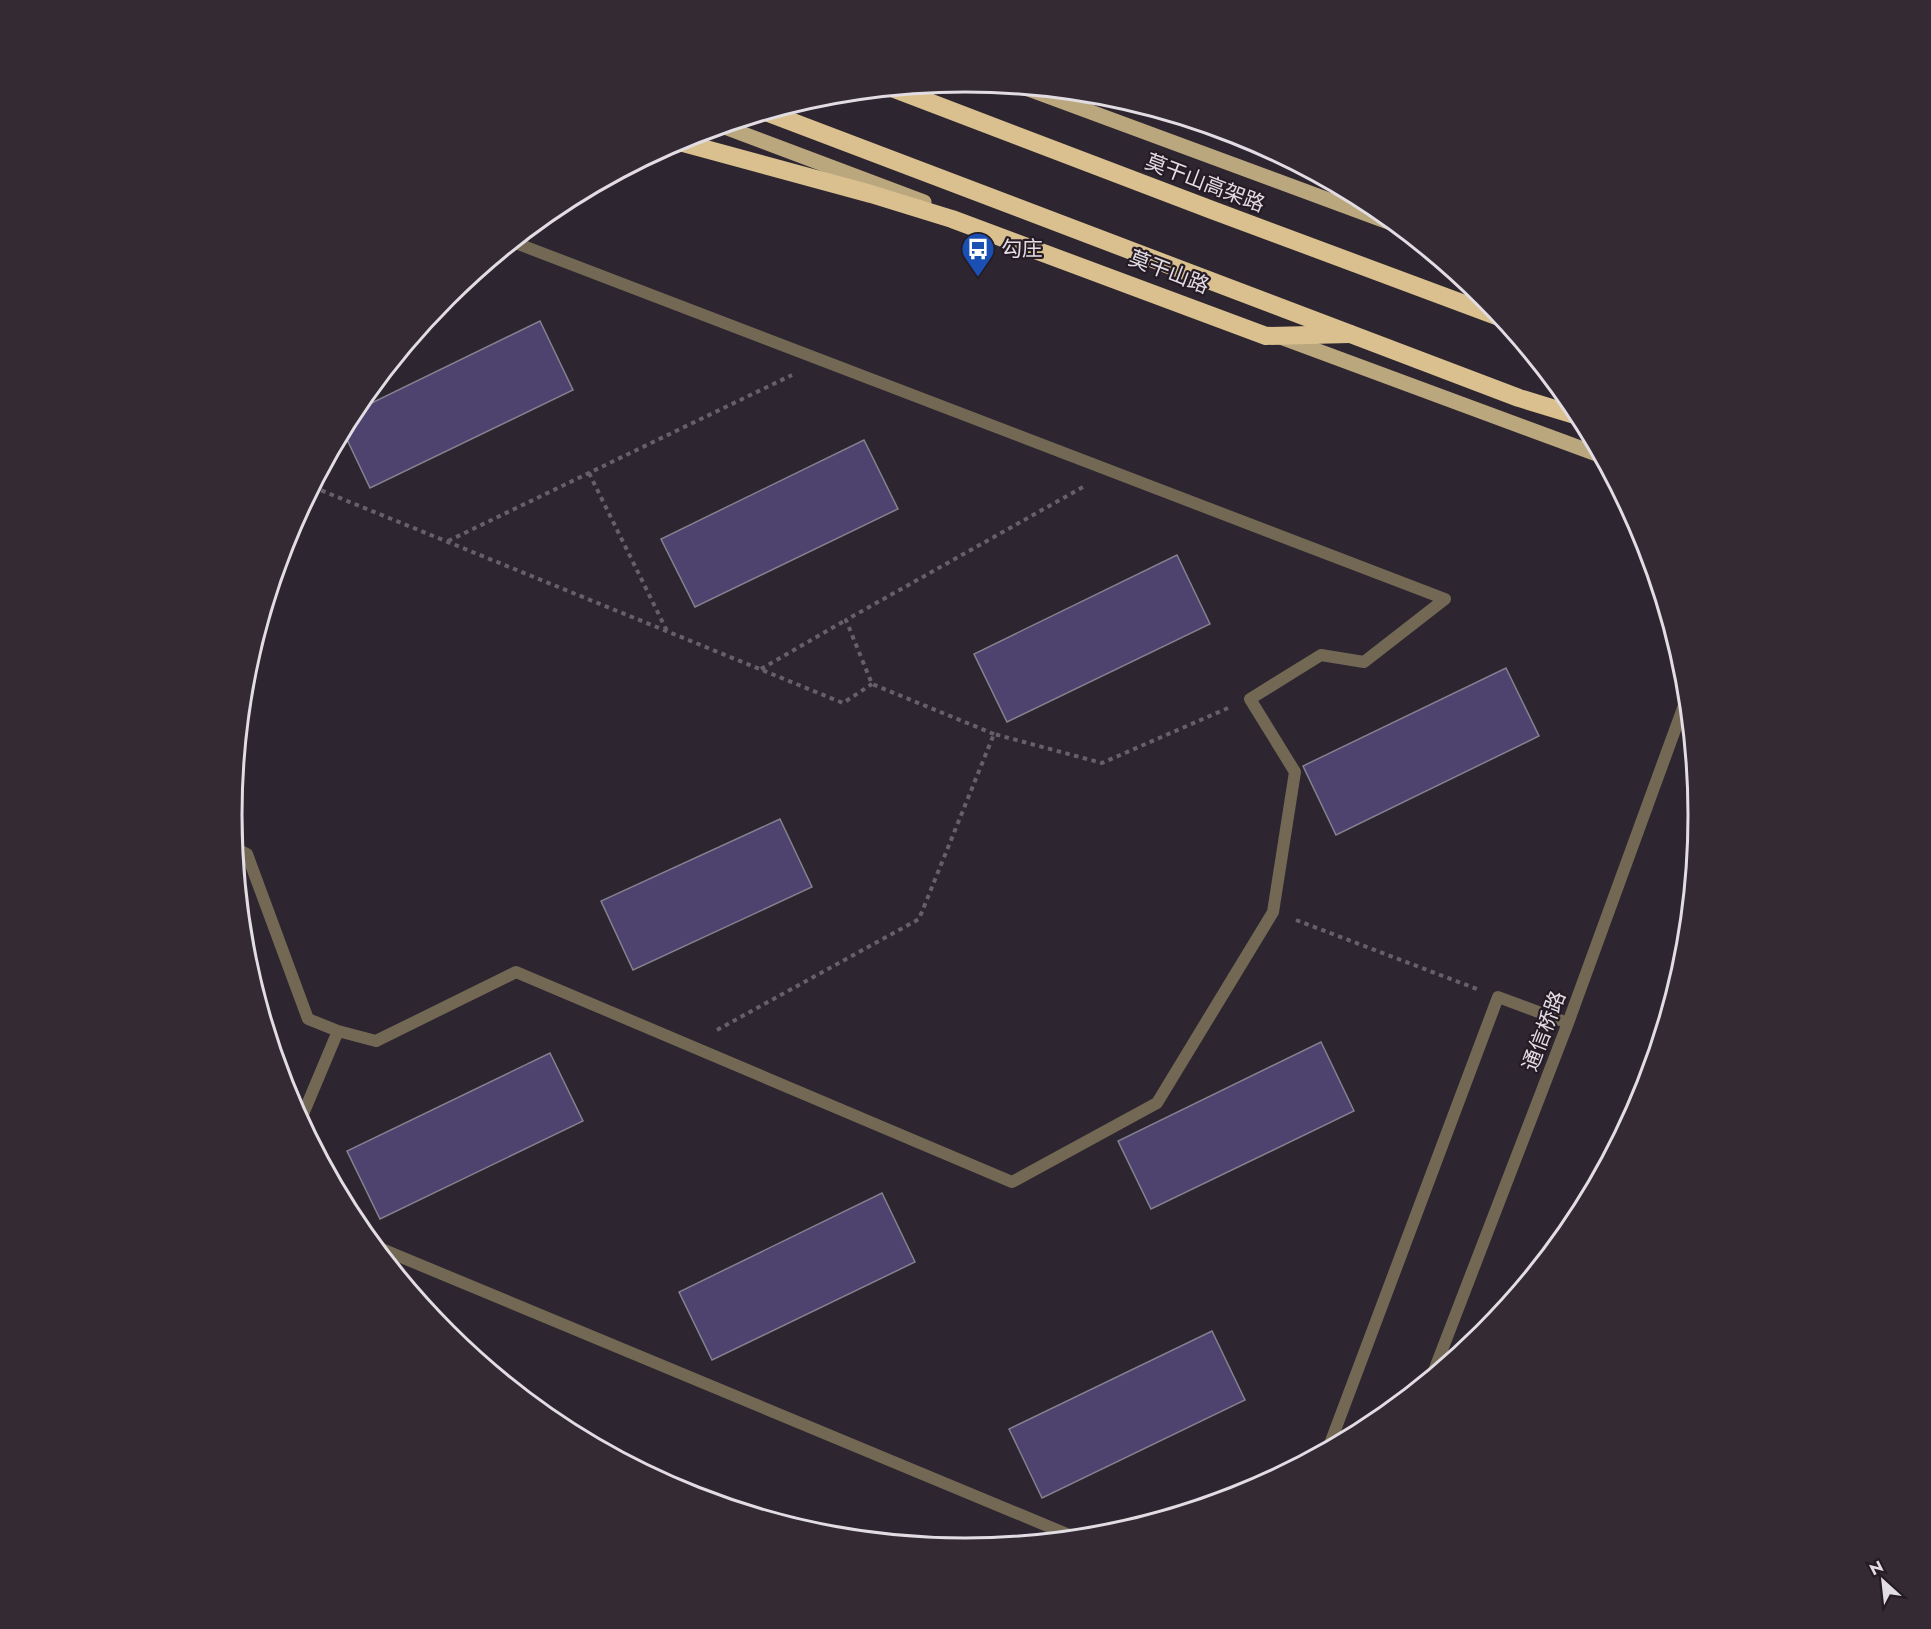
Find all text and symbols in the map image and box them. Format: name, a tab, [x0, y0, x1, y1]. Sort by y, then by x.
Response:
street label: 莫干山高架路	[1141, 146, 1269, 220]
bus stop icon: 勾庄	[960, 231, 996, 278]
place label: 勾庄	[1001, 234, 1043, 264]
street label: 莫干山路	[1124, 243, 1214, 301]
street label: 通信桥路	[1515, 986, 1573, 1076]
north arrow	[1853, 1551, 1913, 1611]
text: N	[1866, 1555, 1887, 1581]

